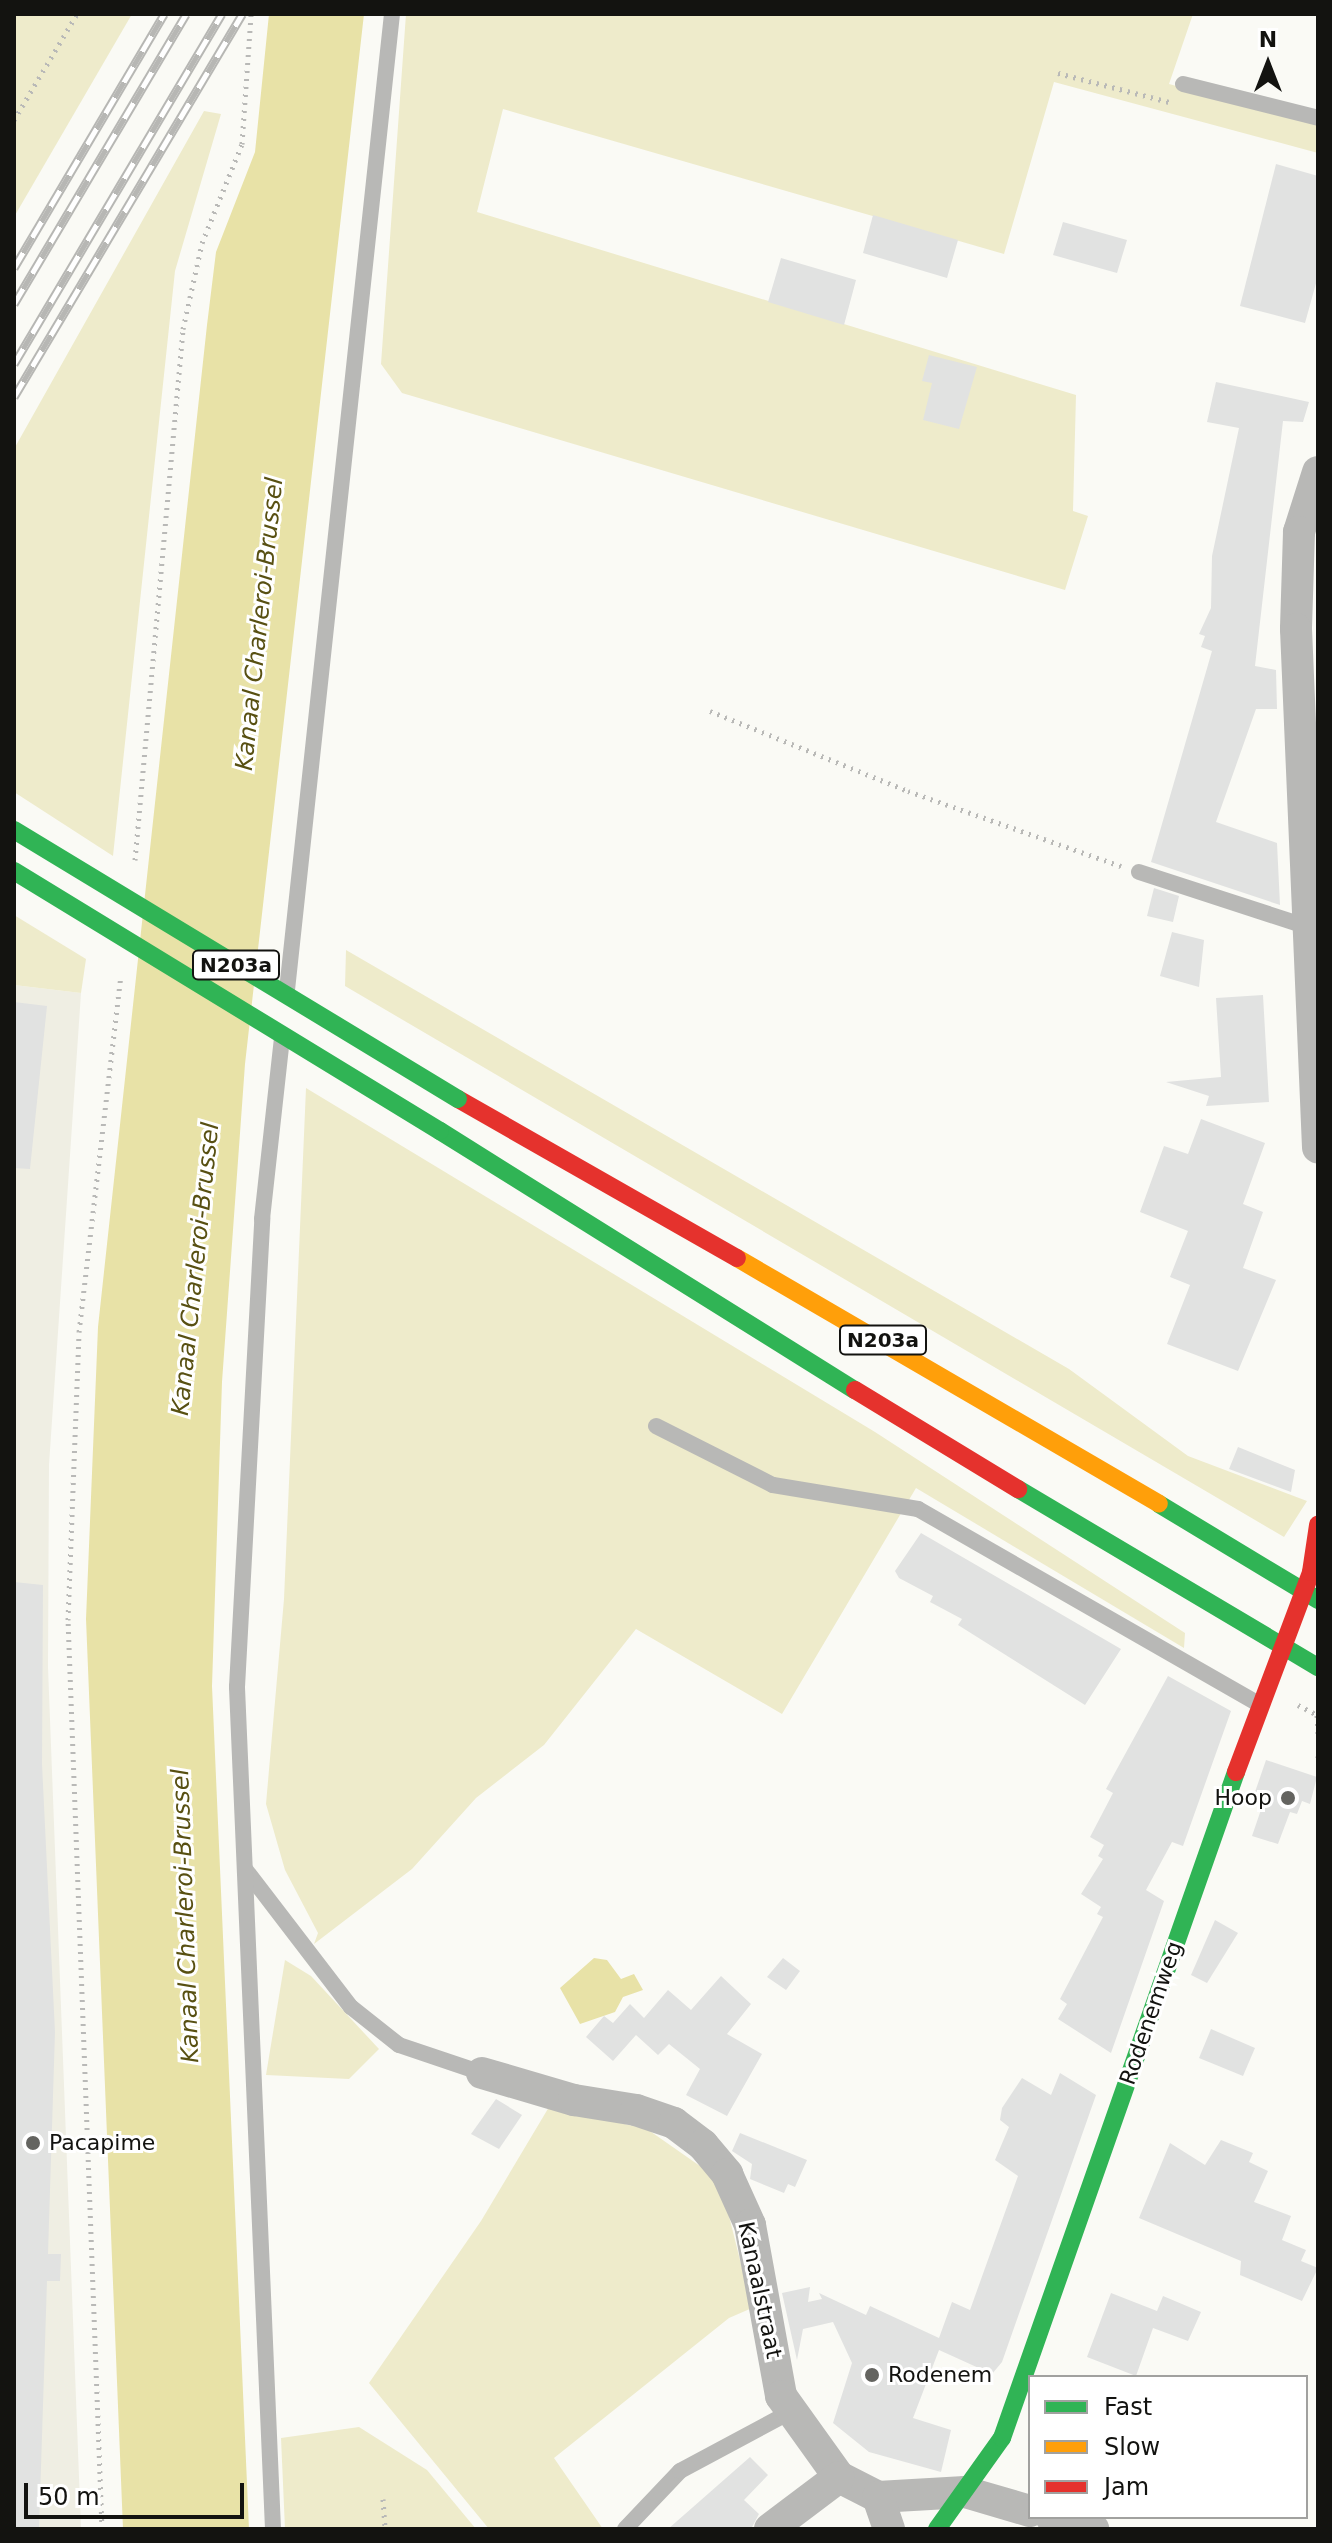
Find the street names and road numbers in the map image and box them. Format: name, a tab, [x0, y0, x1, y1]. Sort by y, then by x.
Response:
road number: N203a	[192, 949, 280, 981]
road number: N203a	[839, 1324, 927, 1356]
street label: Rodenemweg	[1114, 1938, 1188, 2088]
street label: Kanaalstraat	[733, 2219, 787, 2361]

